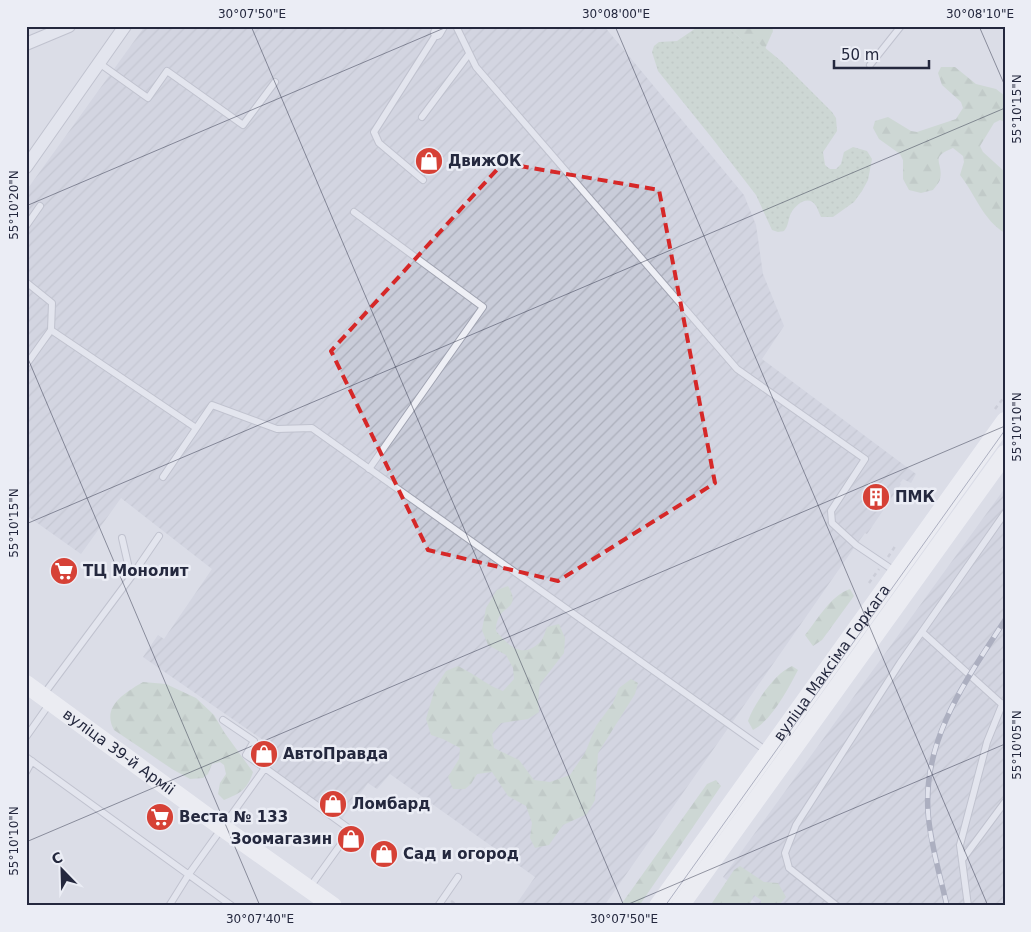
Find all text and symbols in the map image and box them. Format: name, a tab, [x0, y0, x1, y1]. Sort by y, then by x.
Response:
text: 30°07'50"E	[218, 7, 286, 21]
text: 30°08'00"E	[582, 7, 650, 21]
text: 30°08'10"E	[946, 7, 1014, 21]
scale bar	[834, 38, 928, 70]
text: 50 m	[841, 46, 879, 64]
text: 55°10'15"N	[1010, 74, 1024, 144]
shop icon: ДвижОК	[414, 146, 444, 176]
place label: ДвижОК	[448, 152, 522, 170]
text: 55°10'20"N	[7, 170, 21, 240]
text: 55°10'10"N	[1010, 392, 1024, 462]
building icon: ПМК	[861, 482, 891, 512]
text: 55°10'15"N	[7, 488, 21, 558]
place label: ПМК	[895, 488, 935, 506]
supermarket icon: ТЦ Монолит	[49, 556, 79, 586]
place label: ТЦ Монолит	[83, 562, 189, 580]
street label: вуліца Максіма Горкага	[770, 581, 894, 744]
street label: вуліца 39-й Арміі	[59, 705, 178, 799]
text: 55°10'05"N	[1010, 710, 1024, 780]
shop icon: АвтоПравда	[249, 739, 279, 769]
place label: АвтоПравда	[283, 745, 388, 763]
shop icon: Ломбард	[318, 789, 348, 819]
place label: Ломбард	[352, 795, 430, 813]
supermarket icon: Веста № 133	[145, 802, 175, 832]
text: 55°10'10"N	[7, 806, 21, 876]
place label: Веста № 133	[179, 808, 288, 826]
shop icon: Зоомагазин	[336, 824, 366, 854]
place label: Зоомагазин	[231, 830, 332, 848]
shop icon: Сад и огород	[369, 839, 399, 869]
north arrow	[38, 844, 88, 894]
place label: Сад и огород	[403, 845, 519, 863]
text: С	[49, 849, 65, 867]
text: 30°07'40"E	[226, 912, 294, 926]
text: 30°07'50"E	[590, 912, 658, 926]

